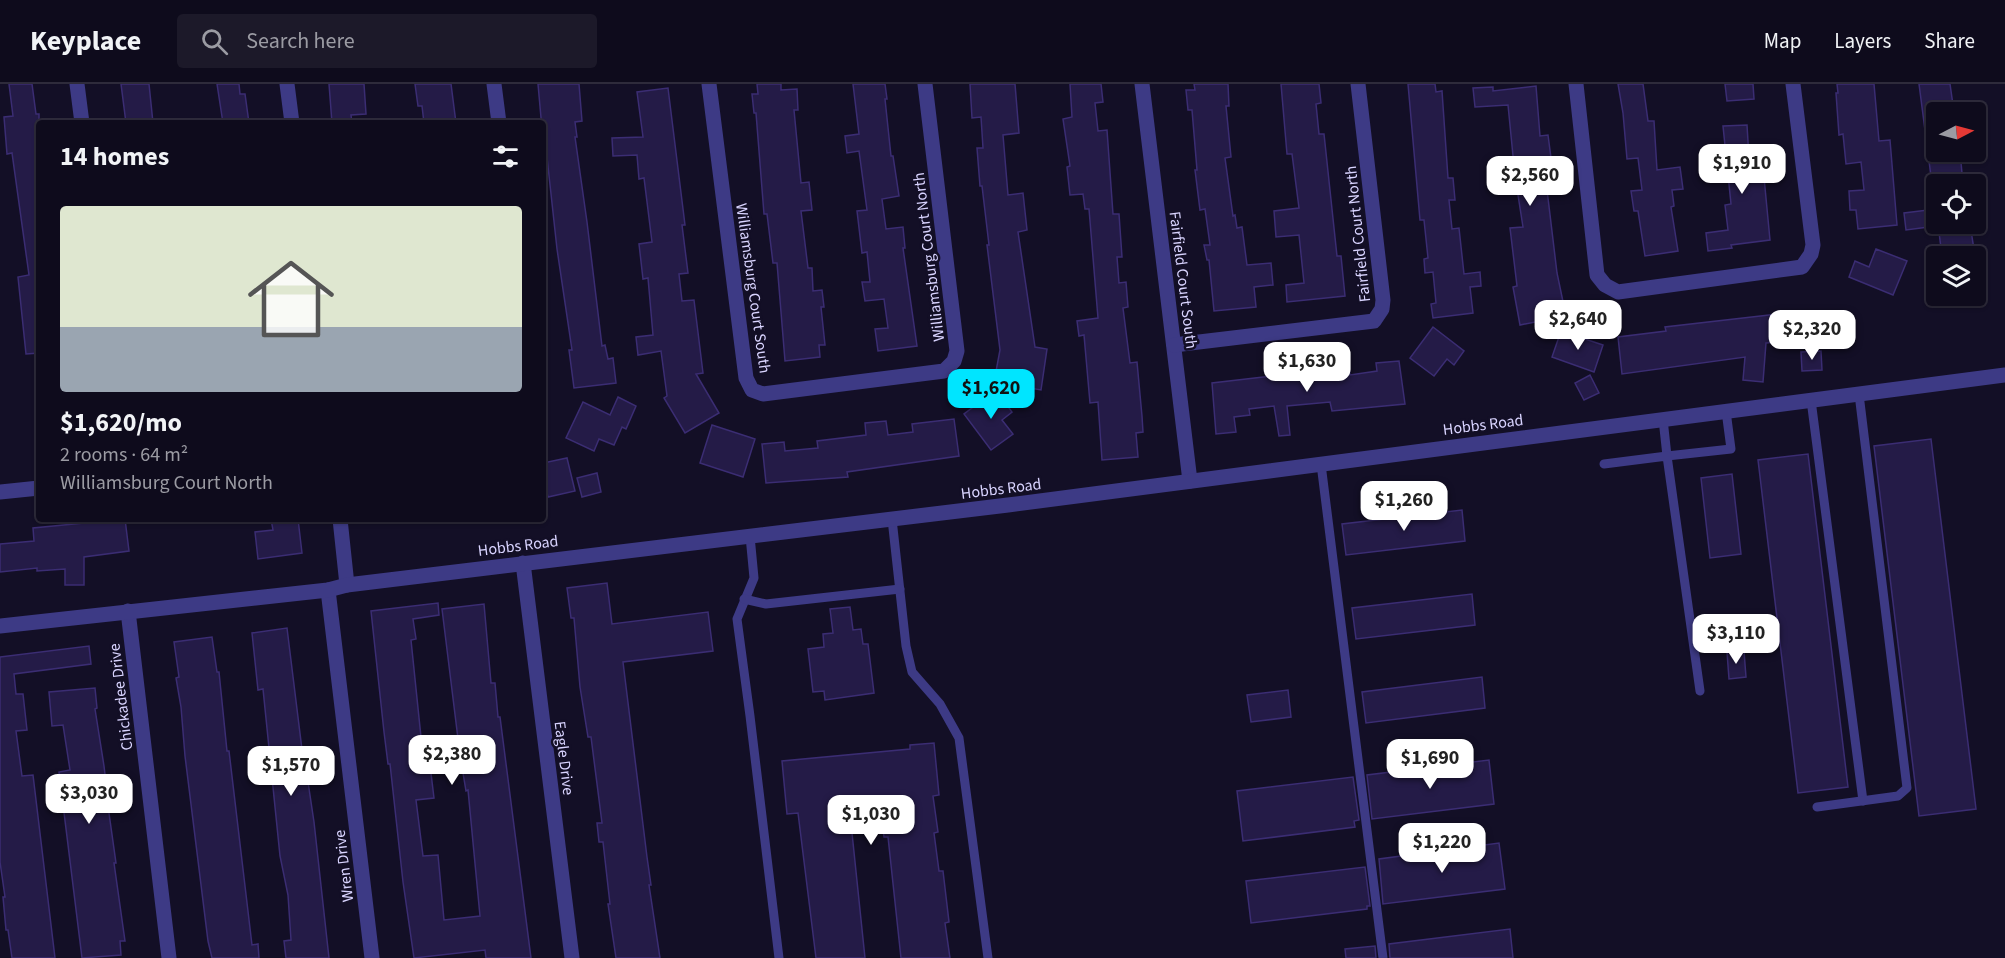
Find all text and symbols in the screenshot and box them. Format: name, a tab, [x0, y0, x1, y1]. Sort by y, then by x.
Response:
search box	[177, 14, 597, 68]
text: Keyplace	[30, 21, 141, 61]
icon: search	[198, 25, 231, 58]
text: Search here	[246, 25, 355, 57]
text: Map	[1764, 26, 1801, 56]
text: Layers	[1834, 26, 1891, 56]
text: Share	[1924, 26, 1975, 56]
north arrow	[1926, 102, 1986, 162]
map controls	[1926, 102, 1986, 306]
text: 14 homes	[60, 138, 169, 175]
icon: filters	[489, 140, 522, 173]
pin: $1,910	[1693, 144, 1791, 195]
text: $1,910	[1713, 149, 1771, 177]
pin: $2,560	[1481, 156, 1579, 207]
text: $2,560	[1501, 161, 1559, 189]
street label: Fairfield Court North	[1340, 165, 1376, 303]
street label: Williamsburg Court North	[908, 171, 950, 343]
button: locate	[1926, 174, 1986, 234]
street label: Williamsburg Court South	[730, 202, 776, 375]
street label: Fairfield Court South	[1164, 210, 1202, 350]
icon: home	[237, 245, 345, 353]
button: layers	[1926, 246, 1986, 306]
pin: $2,640	[1529, 300, 1627, 351]
text: $2,640	[1549, 305, 1607, 333]
pin: $2,320	[1763, 310, 1861, 361]
text: $2,320	[1783, 315, 1841, 343]
pin: $1,630	[1258, 342, 1356, 393]
text: $1,630	[1278, 347, 1336, 375]
pin: $1,620	[942, 369, 1040, 420]
text: $1,620	[962, 374, 1020, 402]
text: $1,620/mo	[60, 404, 182, 441]
street label: Hobbs Road	[1442, 409, 1525, 441]
text: 2 rooms · 64 m²	[60, 441, 188, 469]
text: Williamsburg Court North	[60, 469, 273, 497]
street label: Hobbs Road	[960, 473, 1043, 505]
pin: $1,260	[1355, 481, 1453, 532]
text: $1,260	[1375, 486, 1433, 514]
street label: Hobbs Road	[477, 530, 560, 562]
pin: $3,110	[1687, 614, 1785, 665]
text: $3,110	[1707, 619, 1765, 647]
street label: Chickadee Drive	[104, 642, 138, 752]
street label: Eagle Drive	[549, 720, 579, 796]
pin: $2,380	[403, 735, 501, 786]
pin: $1,690	[1381, 739, 1479, 790]
text: $2,380	[423, 740, 481, 768]
text: $1,690	[1401, 744, 1459, 772]
pin: $1,570	[242, 746, 340, 797]
text: $1,570	[262, 751, 320, 779]
pin: $3,030	[40, 774, 138, 825]
text: $3,030	[60, 779, 118, 807]
pin: $1,030	[822, 795, 920, 846]
text: $1,030	[842, 800, 900, 828]
pin: $1,220	[1393, 823, 1491, 874]
street label: Wren Drive	[329, 828, 359, 903]
text: $1,220	[1413, 828, 1471, 856]

